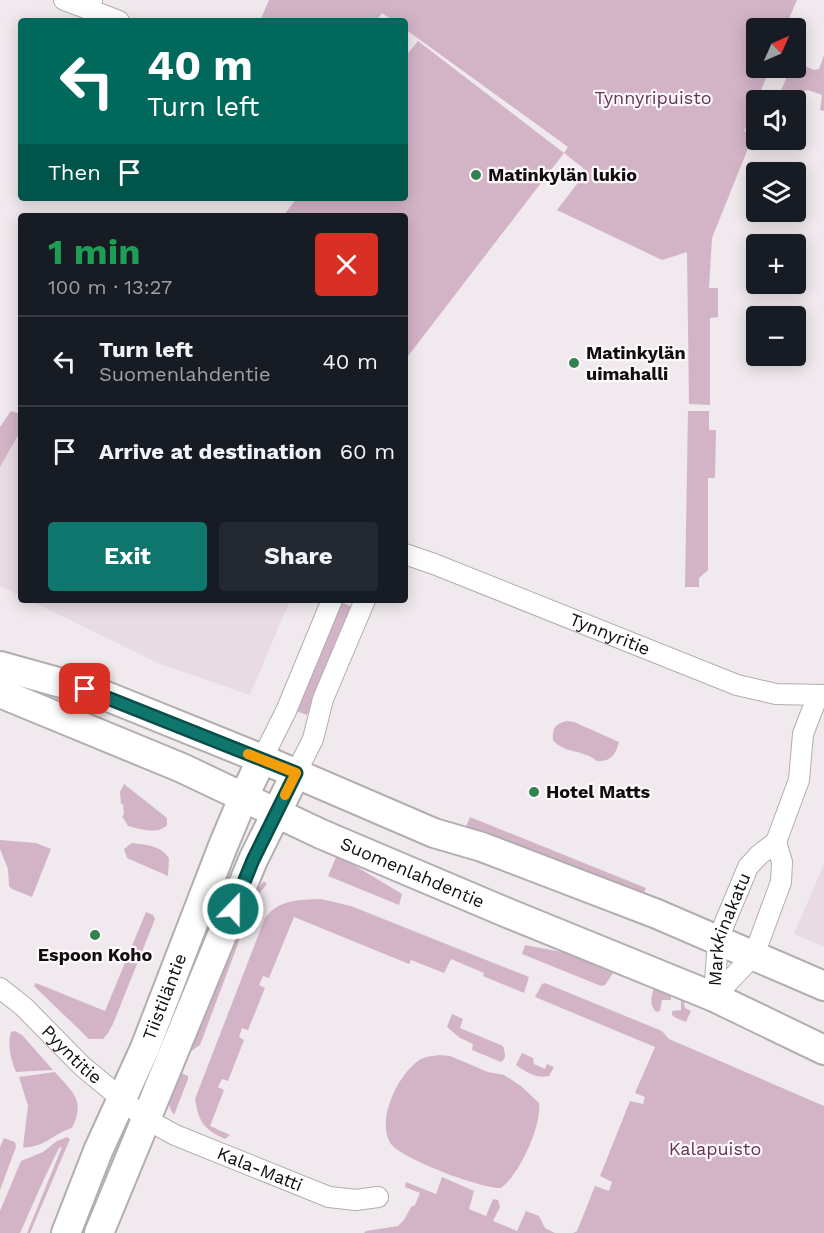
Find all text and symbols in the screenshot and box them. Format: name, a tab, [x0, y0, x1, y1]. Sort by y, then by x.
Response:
north arrow	[746, 18, 806, 78]
map controls	[746, 18, 806, 366]
text: 40 m	[147, 41, 253, 90]
icon: left	[48, 42, 126, 120]
park label: Tynnyripuisto	[594, 87, 712, 108]
button: sound	[746, 90, 806, 150]
text: Turn left	[147, 91, 259, 123]
icon: arrive	[113, 156, 146, 189]
text: Then	[48, 160, 101, 185]
button: layers	[746, 162, 806, 222]
place label: Matinkylän lukio	[488, 164, 637, 185]
marker: Matinkylän lukio	[469, 168, 483, 182]
text: 1 min	[48, 231, 140, 273]
button: close	[315, 233, 378, 296]
button: +	[746, 234, 806, 294]
text: 100 m · 13:27	[48, 275, 172, 299]
button: −	[746, 306, 806, 366]
text: Turn left	[99, 337, 193, 362]
place label: Matinkylän uimahalli	[586, 342, 686, 384]
icon: left	[48, 345, 81, 378]
text: 40 m	[322, 349, 378, 374]
marker: Matinkylän uimahalli	[567, 356, 581, 370]
text: Suomenlahdentie	[99, 362, 270, 386]
icon: arrive	[48, 435, 81, 468]
text: Arrive at destination	[99, 439, 322, 464]
text: 60 m	[340, 439, 395, 464]
button: Exit	[48, 522, 207, 591]
button: Share	[219, 522, 378, 591]
street label: Tynnyritie	[567, 608, 653, 659]
pin	[59, 663, 110, 714]
icon: arrive	[68, 672, 101, 705]
place label: Hotel Matts	[546, 781, 651, 802]
marker: Hotel Matts	[527, 785, 541, 799]
street label: Suomenlahdentie	[337, 832, 488, 912]
street label: Markkinakatu	[704, 869, 754, 987]
position arrow	[201, 877, 265, 941]
marker: Espoon Koho	[88, 928, 102, 942]
place label: Espoon Koho	[38, 944, 153, 965]
street label: Tiistiläntie	[138, 950, 191, 1043]
street label: Pyyntitie	[38, 1020, 106, 1088]
park label: Kalapuisto	[669, 1138, 761, 1159]
street label: Kala-Matti	[214, 1142, 306, 1195]

